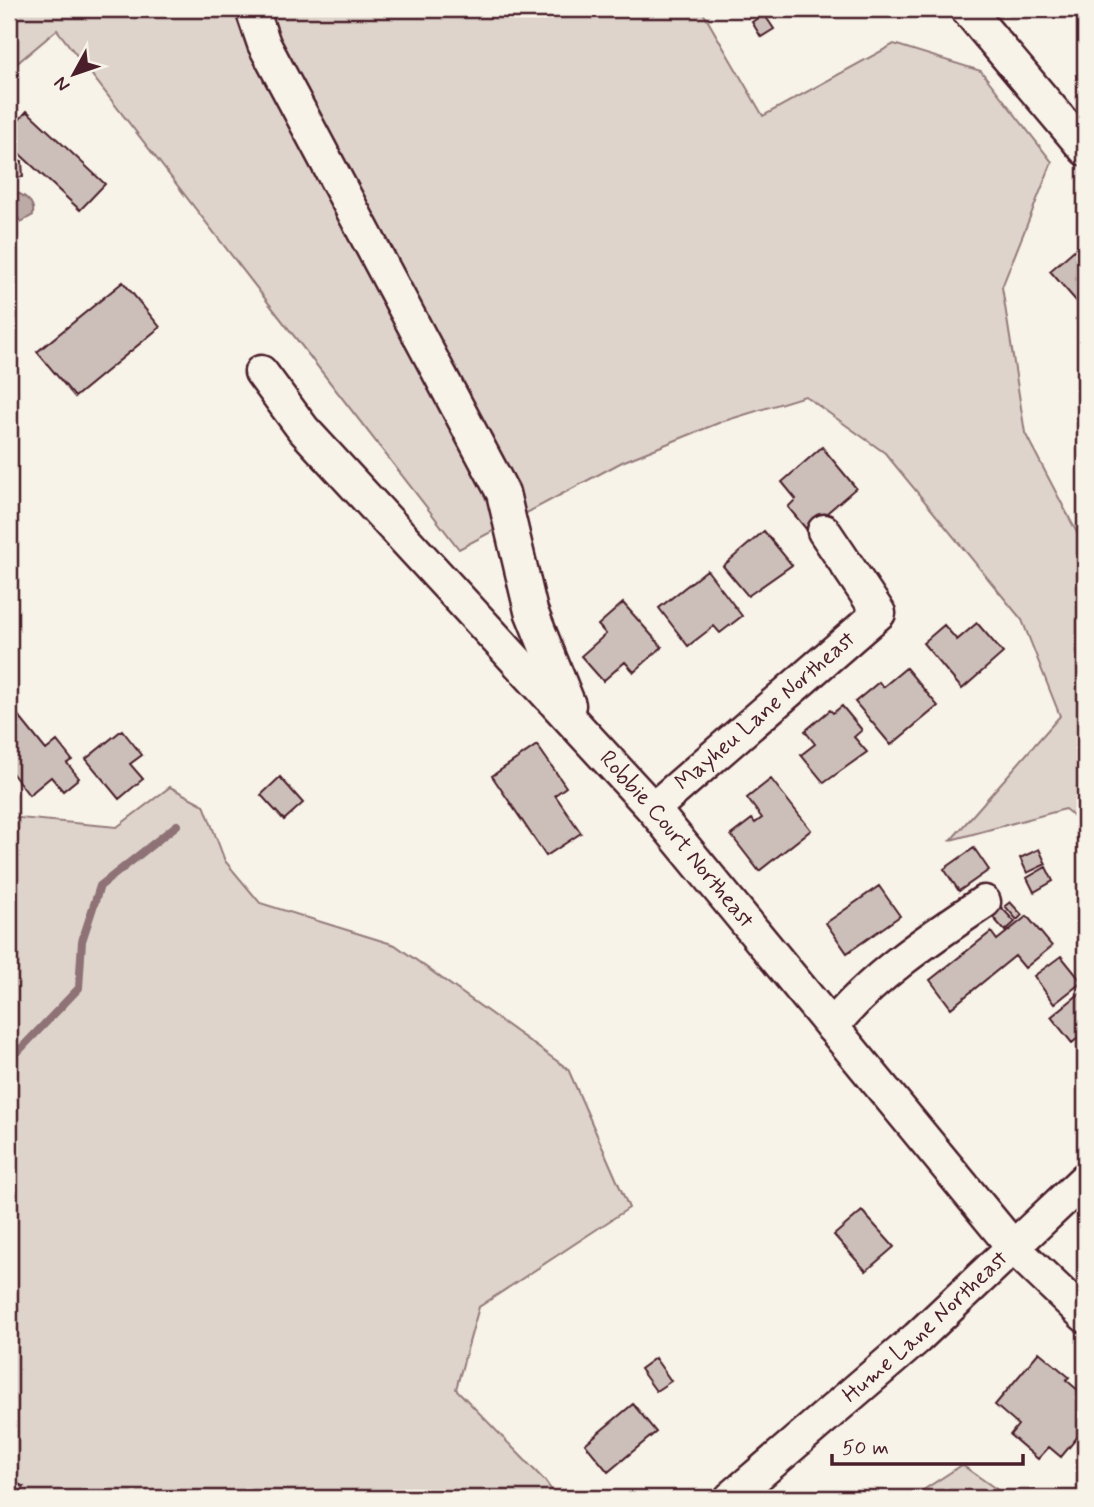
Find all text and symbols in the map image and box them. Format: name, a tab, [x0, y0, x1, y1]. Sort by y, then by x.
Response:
north arrow	[38, 38, 108, 108]
text: N	[48, 71, 76, 97]
street label: Mayheu Lane Northeast	[669, 625, 862, 798]
street label: Robbie Court Northeast	[592, 745, 760, 935]
street label: Hume Lane Northeast	[836, 1244, 1015, 1410]
scale bar	[832, 1423, 1022, 1467]
text: 50 m	[842, 1434, 889, 1462]

